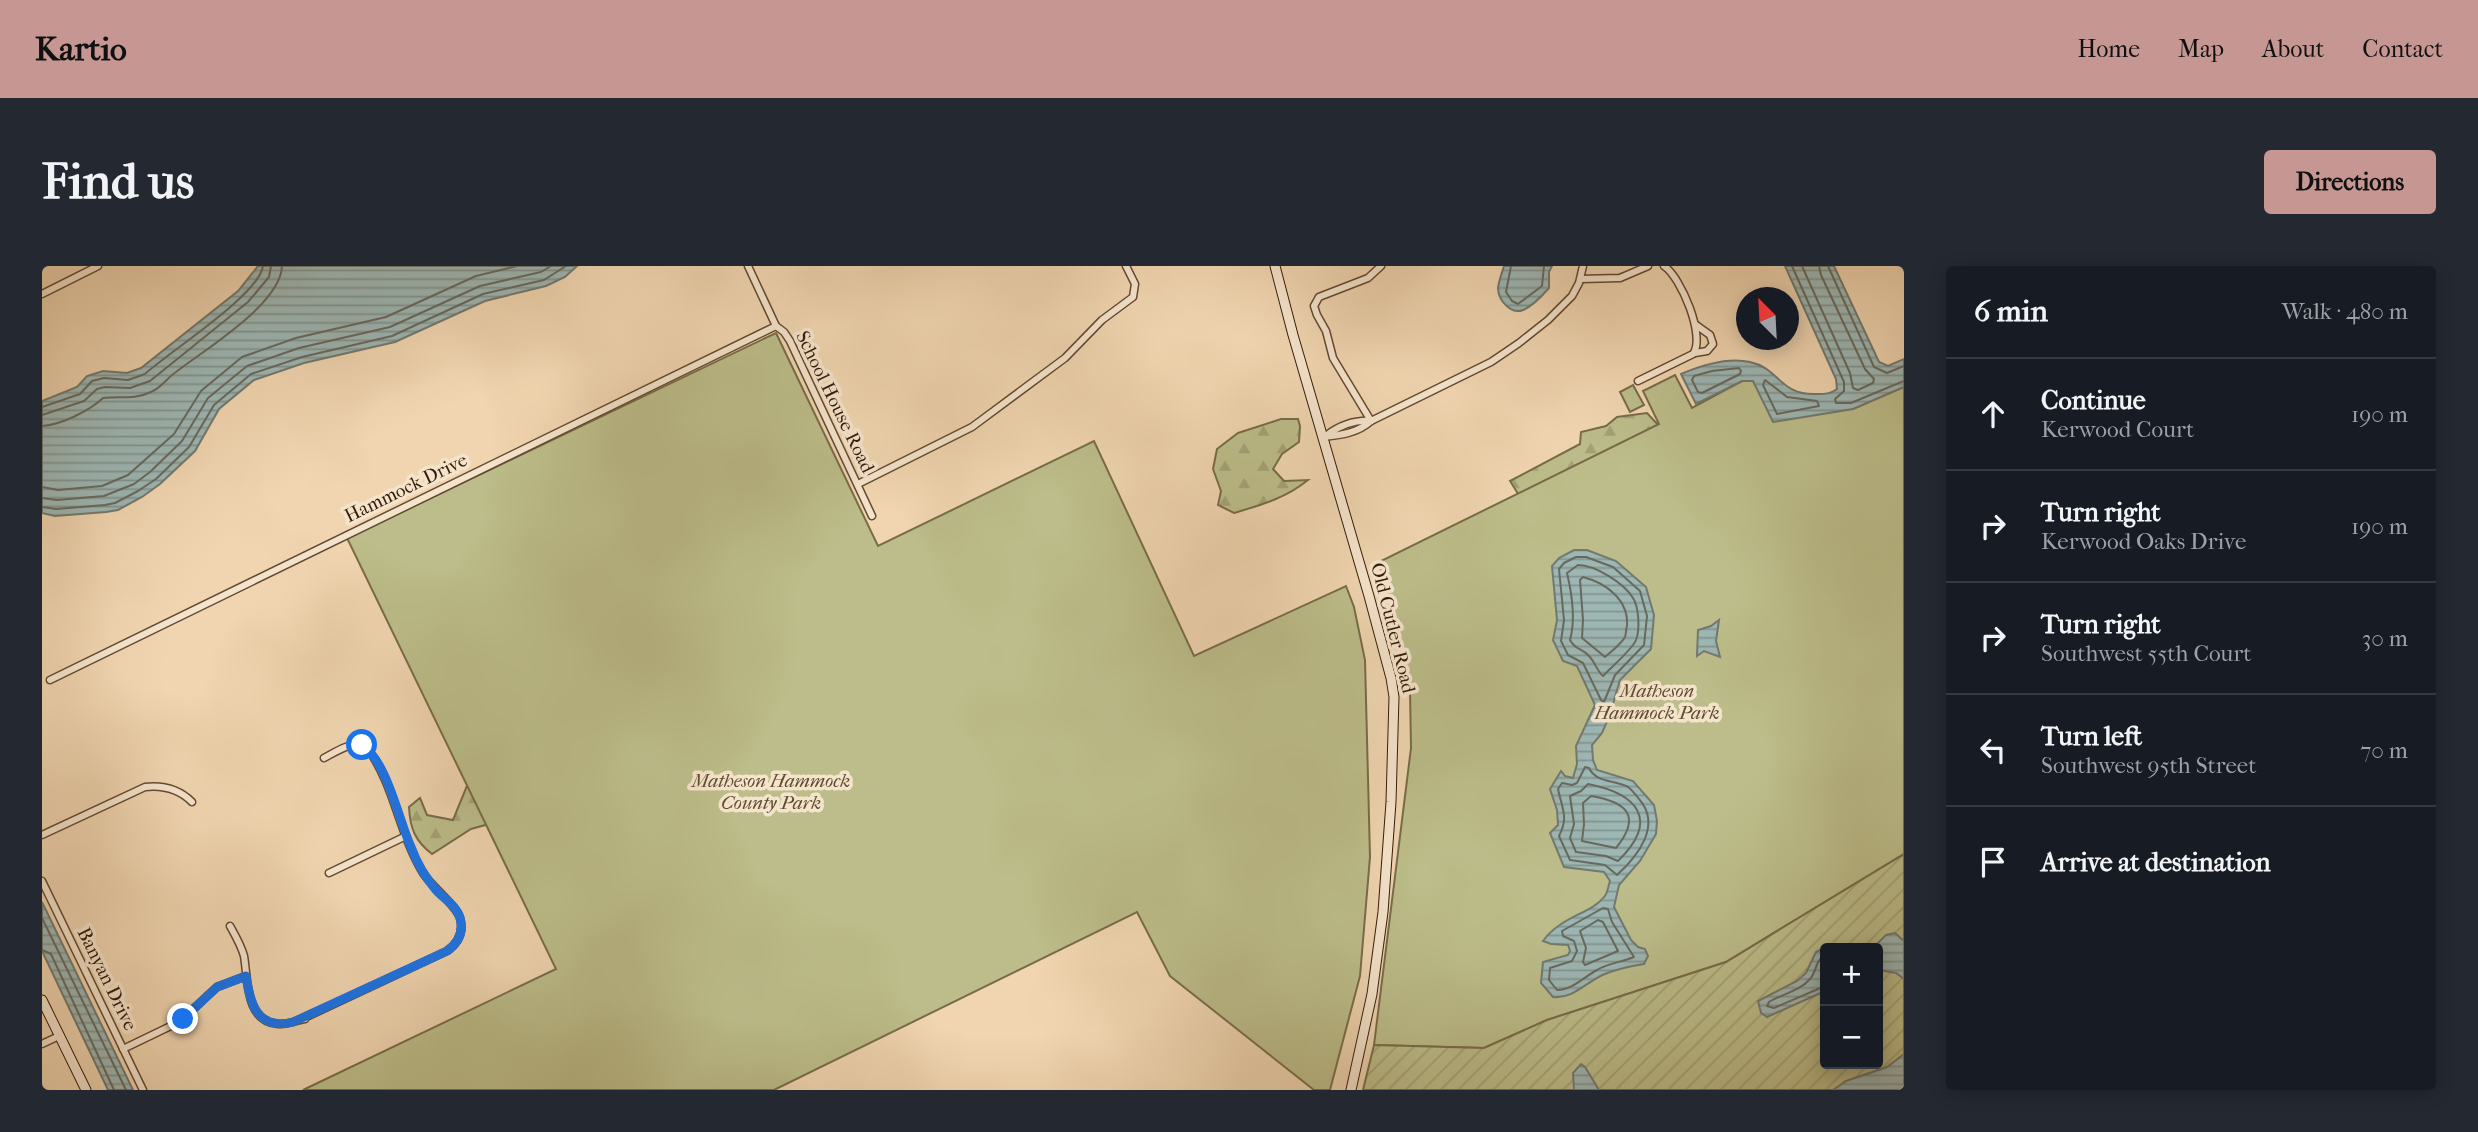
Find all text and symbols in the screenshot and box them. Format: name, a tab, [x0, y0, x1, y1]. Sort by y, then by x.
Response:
text: Kartio	[35, 30, 127, 69]
text: Home	[2078, 35, 2140, 63]
text: Map	[2178, 35, 2224, 63]
text: About	[2262, 35, 2324, 63]
text: Contact	[2362, 35, 2443, 63]
button: Directions	[2264, 150, 2436, 214]
text: Find us	[42, 153, 194, 211]
north arrow	[1736, 287, 1799, 350]
text: 6 min	[1974, 294, 2048, 329]
text: Walk · 480 m	[2282, 298, 2408, 325]
street label: School House Road	[791, 328, 879, 477]
text: Continue	[2041, 385, 2146, 416]
icon: ahead	[1974, 395, 2012, 433]
text: 190 m	[2351, 401, 2408, 428]
text: Kerwood Court	[2041, 416, 2194, 443]
street label: Hammock Drive	[341, 449, 471, 527]
text: Turn right	[2041, 497, 2161, 528]
icon: right	[1974, 507, 2012, 545]
text: 190 m	[2351, 513, 2408, 540]
text: Kerwood Oaks Drive	[2041, 528, 2246, 555]
street label: Old Cutler Road	[1366, 560, 1420, 696]
text: Turn right	[2041, 609, 2161, 640]
icon: right	[1974, 619, 2012, 657]
text: 30 m	[2362, 625, 2408, 652]
text: Southwest 55th Court	[2041, 640, 2252, 667]
park label: Matheson Hammock Park	[1594, 680, 1719, 724]
text: Turn left	[2041, 721, 2142, 752]
route start	[346, 729, 377, 760]
icon: left	[1974, 731, 2012, 769]
text: 70 m	[2360, 737, 2408, 764]
text: Southwest 95th Street	[2041, 752, 2256, 779]
park label: Matheson Hammock County Park	[690, 770, 850, 814]
icon: arrive	[1974, 843, 2012, 881]
text: Arrive at destination	[2041, 847, 2271, 878]
street label: Banyan Drive	[73, 924, 141, 1034]
map controls	[1820, 943, 1883, 1069]
button: +	[1820, 943, 1883, 1006]
route end	[167, 1003, 198, 1034]
button: −	[1820, 1006, 1883, 1069]

